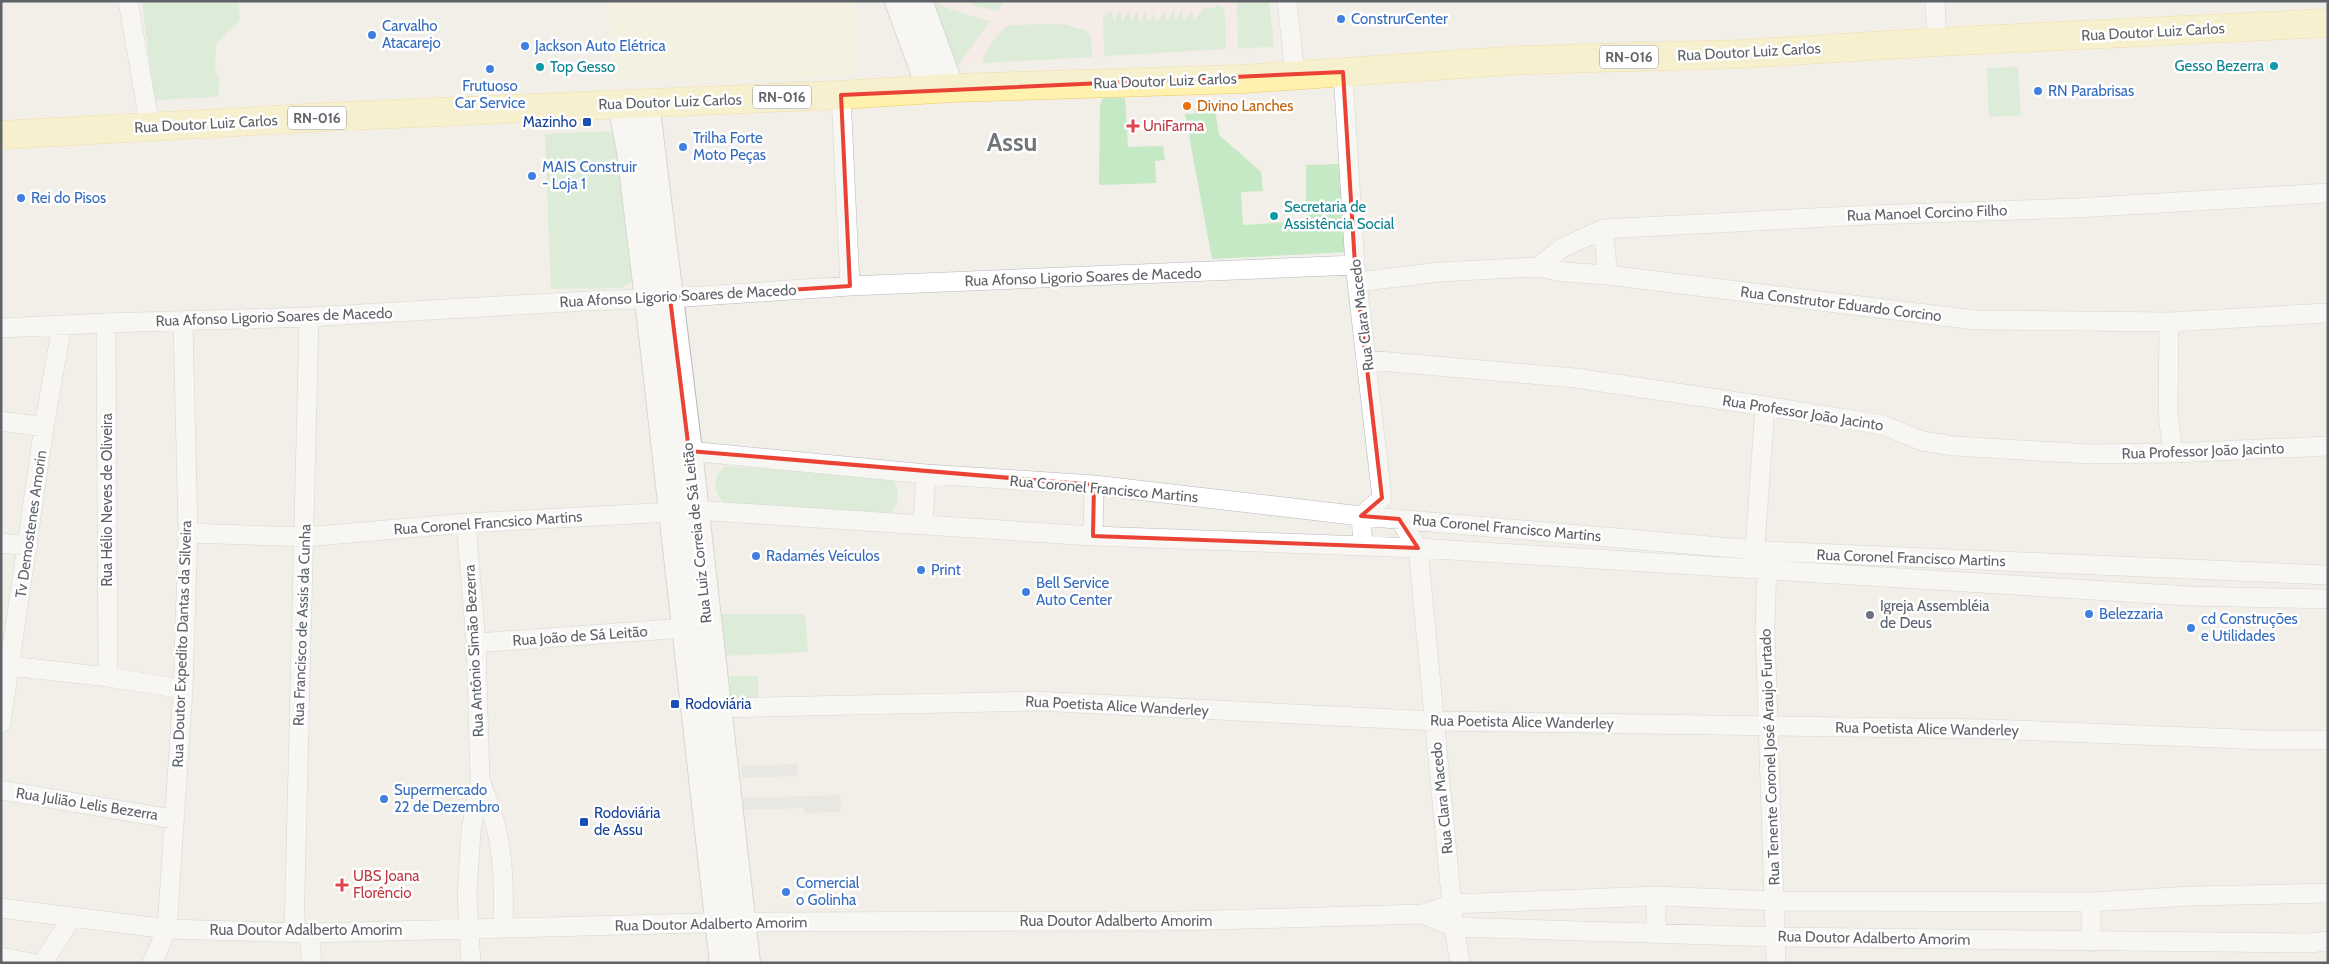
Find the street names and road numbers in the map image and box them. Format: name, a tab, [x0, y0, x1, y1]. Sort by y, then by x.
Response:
street label: Rua Doutor Luiz Carlos	[2081, 19, 2225, 45]
street label: Rua Doutor Luiz Carlos	[1677, 39, 1821, 65]
road number: RN-016	[1600, 46, 1658, 68]
street label: Rua Doutor Luiz Carlos	[1093, 69, 1237, 93]
road number: RN-016	[753, 85, 811, 108]
street label: Rua Doutor Luiz Carlos	[598, 90, 742, 114]
road number: RN-016	[288, 106, 346, 130]
street label: Rua Doutor Luiz Carlos	[134, 111, 278, 137]
street label: Rua Manoel Corcino Filho	[1846, 201, 2008, 225]
street label: Rua Clara Macedo	[1346, 258, 1378, 372]
street label: Rua Afonso Ligorio Soares de Macedo	[964, 264, 1202, 290]
street label: Rua Afonso Ligorio Soares de Macedo	[559, 281, 797, 311]
street label: Rua Construtor Eduardo Corcino	[1739, 283, 1943, 325]
street label: Rua Afonso Ligorio Soares de Macedo	[155, 304, 393, 330]
street label: Rua Professor João Jacinto	[1721, 391, 1885, 435]
street label: Rua Hélio Neves de Oliveira	[98, 412, 116, 587]
street label: Rua Professor João Jacinto	[2121, 439, 2285, 463]
street label: Rua Luiz Correia de Sá Leitão	[679, 442, 715, 624]
street label: Tv Demostenes Amorin	[12, 449, 50, 599]
street label: Rua Coronel Francisco Martins	[1009, 472, 1199, 506]
street label: Rua Coronel Francsico Martins	[393, 507, 583, 539]
street label: Rua Coronel Francisco Martins	[1412, 511, 1602, 545]
street label: Rua Doutor Expedito Dantas da Silveira	[169, 519, 195, 768]
street label: Rua Francisco de Assis da Cunha	[289, 523, 315, 727]
street label: Rua Coronel Francisco Martins	[1816, 546, 2006, 570]
street label: Rua Antônio Simão Bezerra	[460, 563, 488, 738]
street label: Rua João de Sá Leitão	[512, 622, 648, 650]
street label: Rua Tenente Coronel José Araujo Furtado	[1757, 628, 1783, 886]
street label: Rua Poetista Alice Wanderley	[1025, 692, 1210, 720]
street label: Rua Poetista Alice Wanderley	[1430, 711, 1614, 733]
street label: Rua Poetista Alice Wanderley	[1835, 718, 2019, 740]
street label: Rua Clara Macedo	[1427, 741, 1457, 855]
street label: Rua Julião Lelis Bezerra	[15, 784, 160, 824]
street label: Rua Doutor Adalberto Amorim	[1020, 912, 1212, 930]
street label: Rua Doutor Adalberto Amorim	[614, 913, 808, 935]
street label: Rua Doutor Adalberto Amorim	[210, 921, 402, 939]
street label: Rua Doutor Adalberto Amorim	[1777, 927, 1971, 949]

